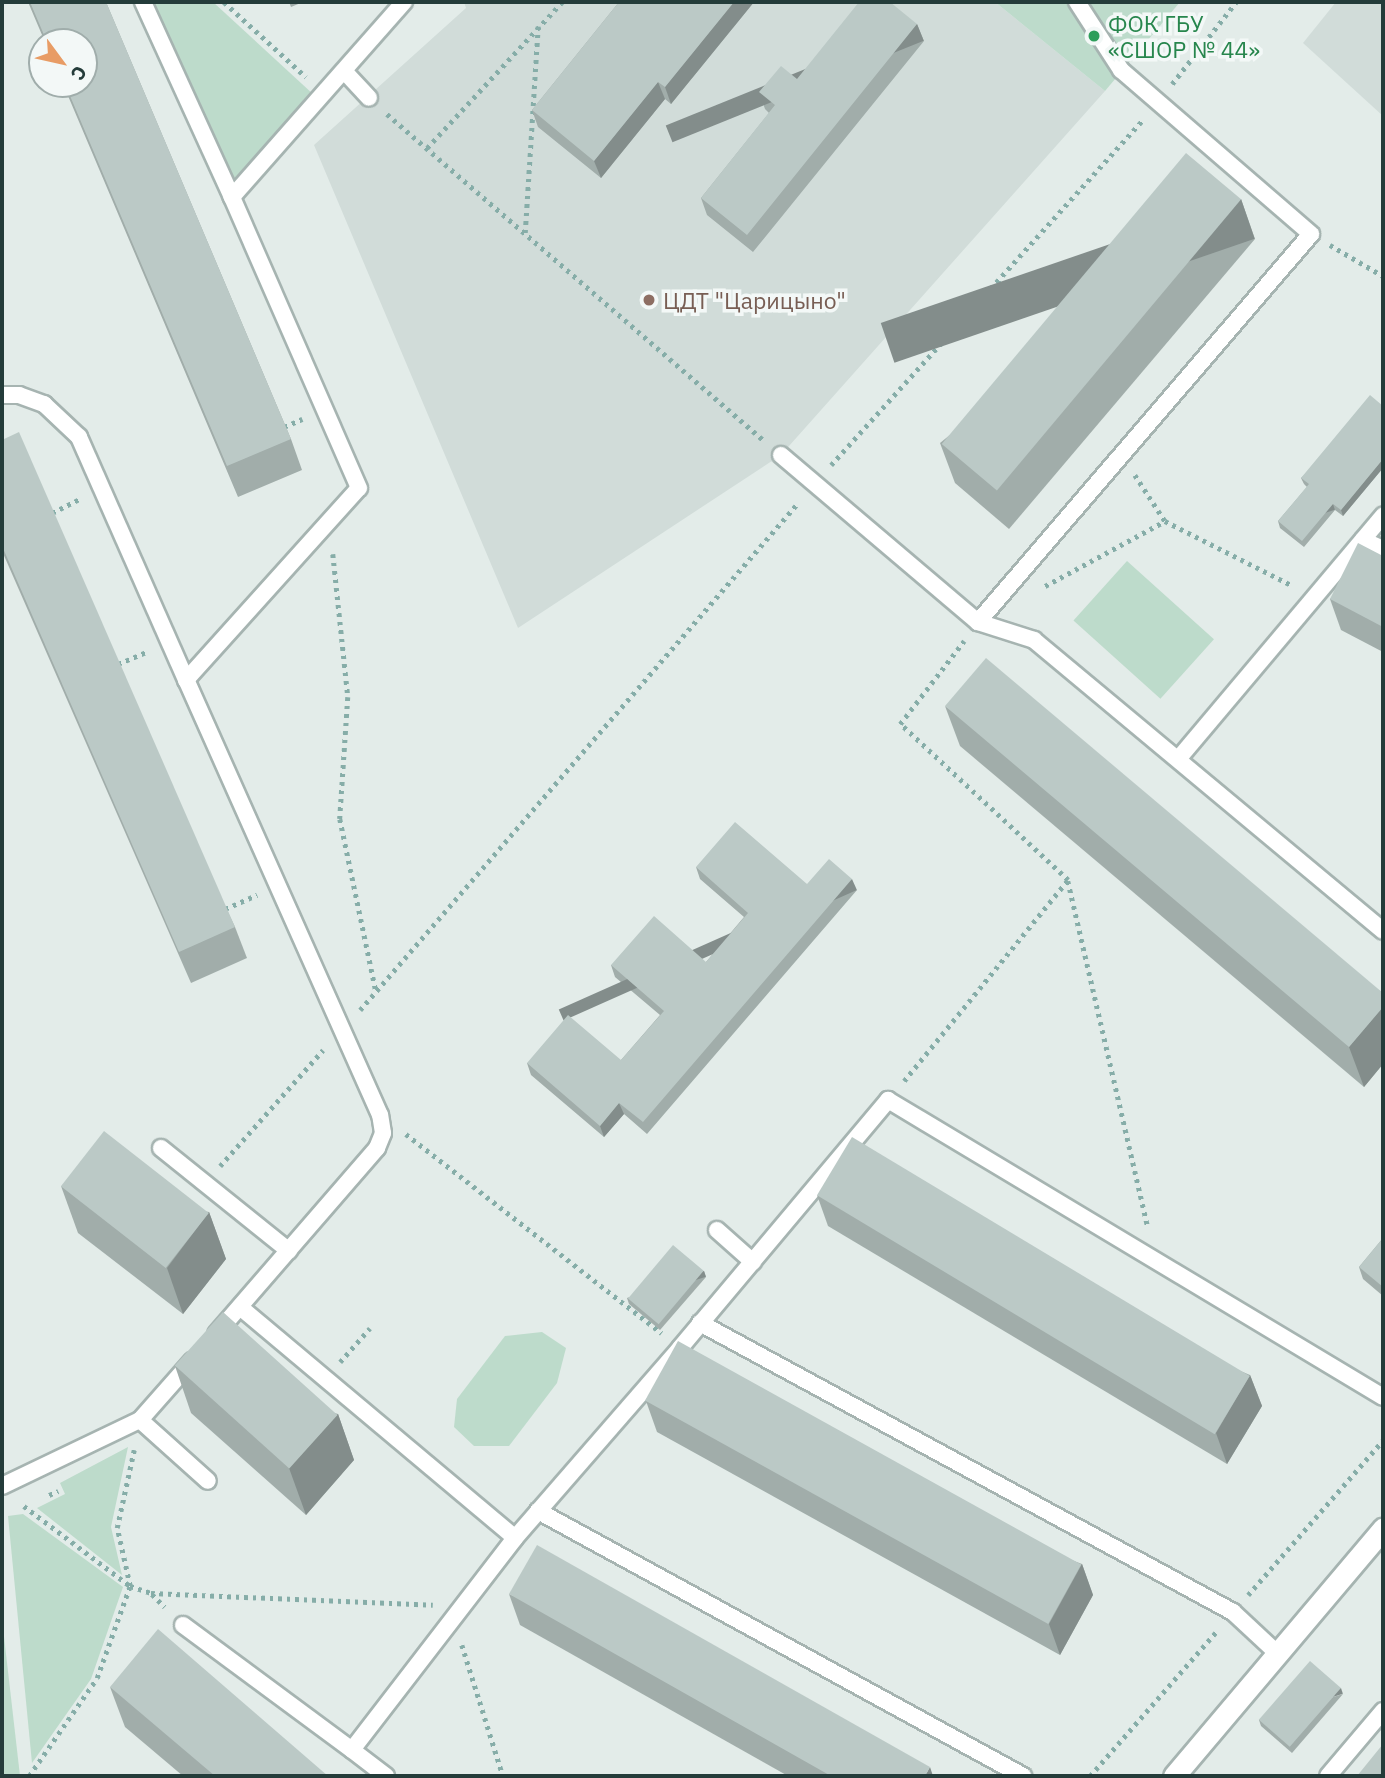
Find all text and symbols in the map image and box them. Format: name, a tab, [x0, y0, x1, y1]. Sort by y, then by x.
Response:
place label: ФОК ГБУ «СШОР № 44»	[1108, 9, 1260, 63]
north arrow	[28, 28, 98, 98]
marker: ФОК ГБУ «СШОР № 44»	[1086, 28, 1102, 44]
text: С	[66, 62, 92, 85]
place label: ЦДТ "Царицыно"	[663, 286, 846, 314]
marker: ЦДТ "Царицыно"	[641, 292, 657, 308]

